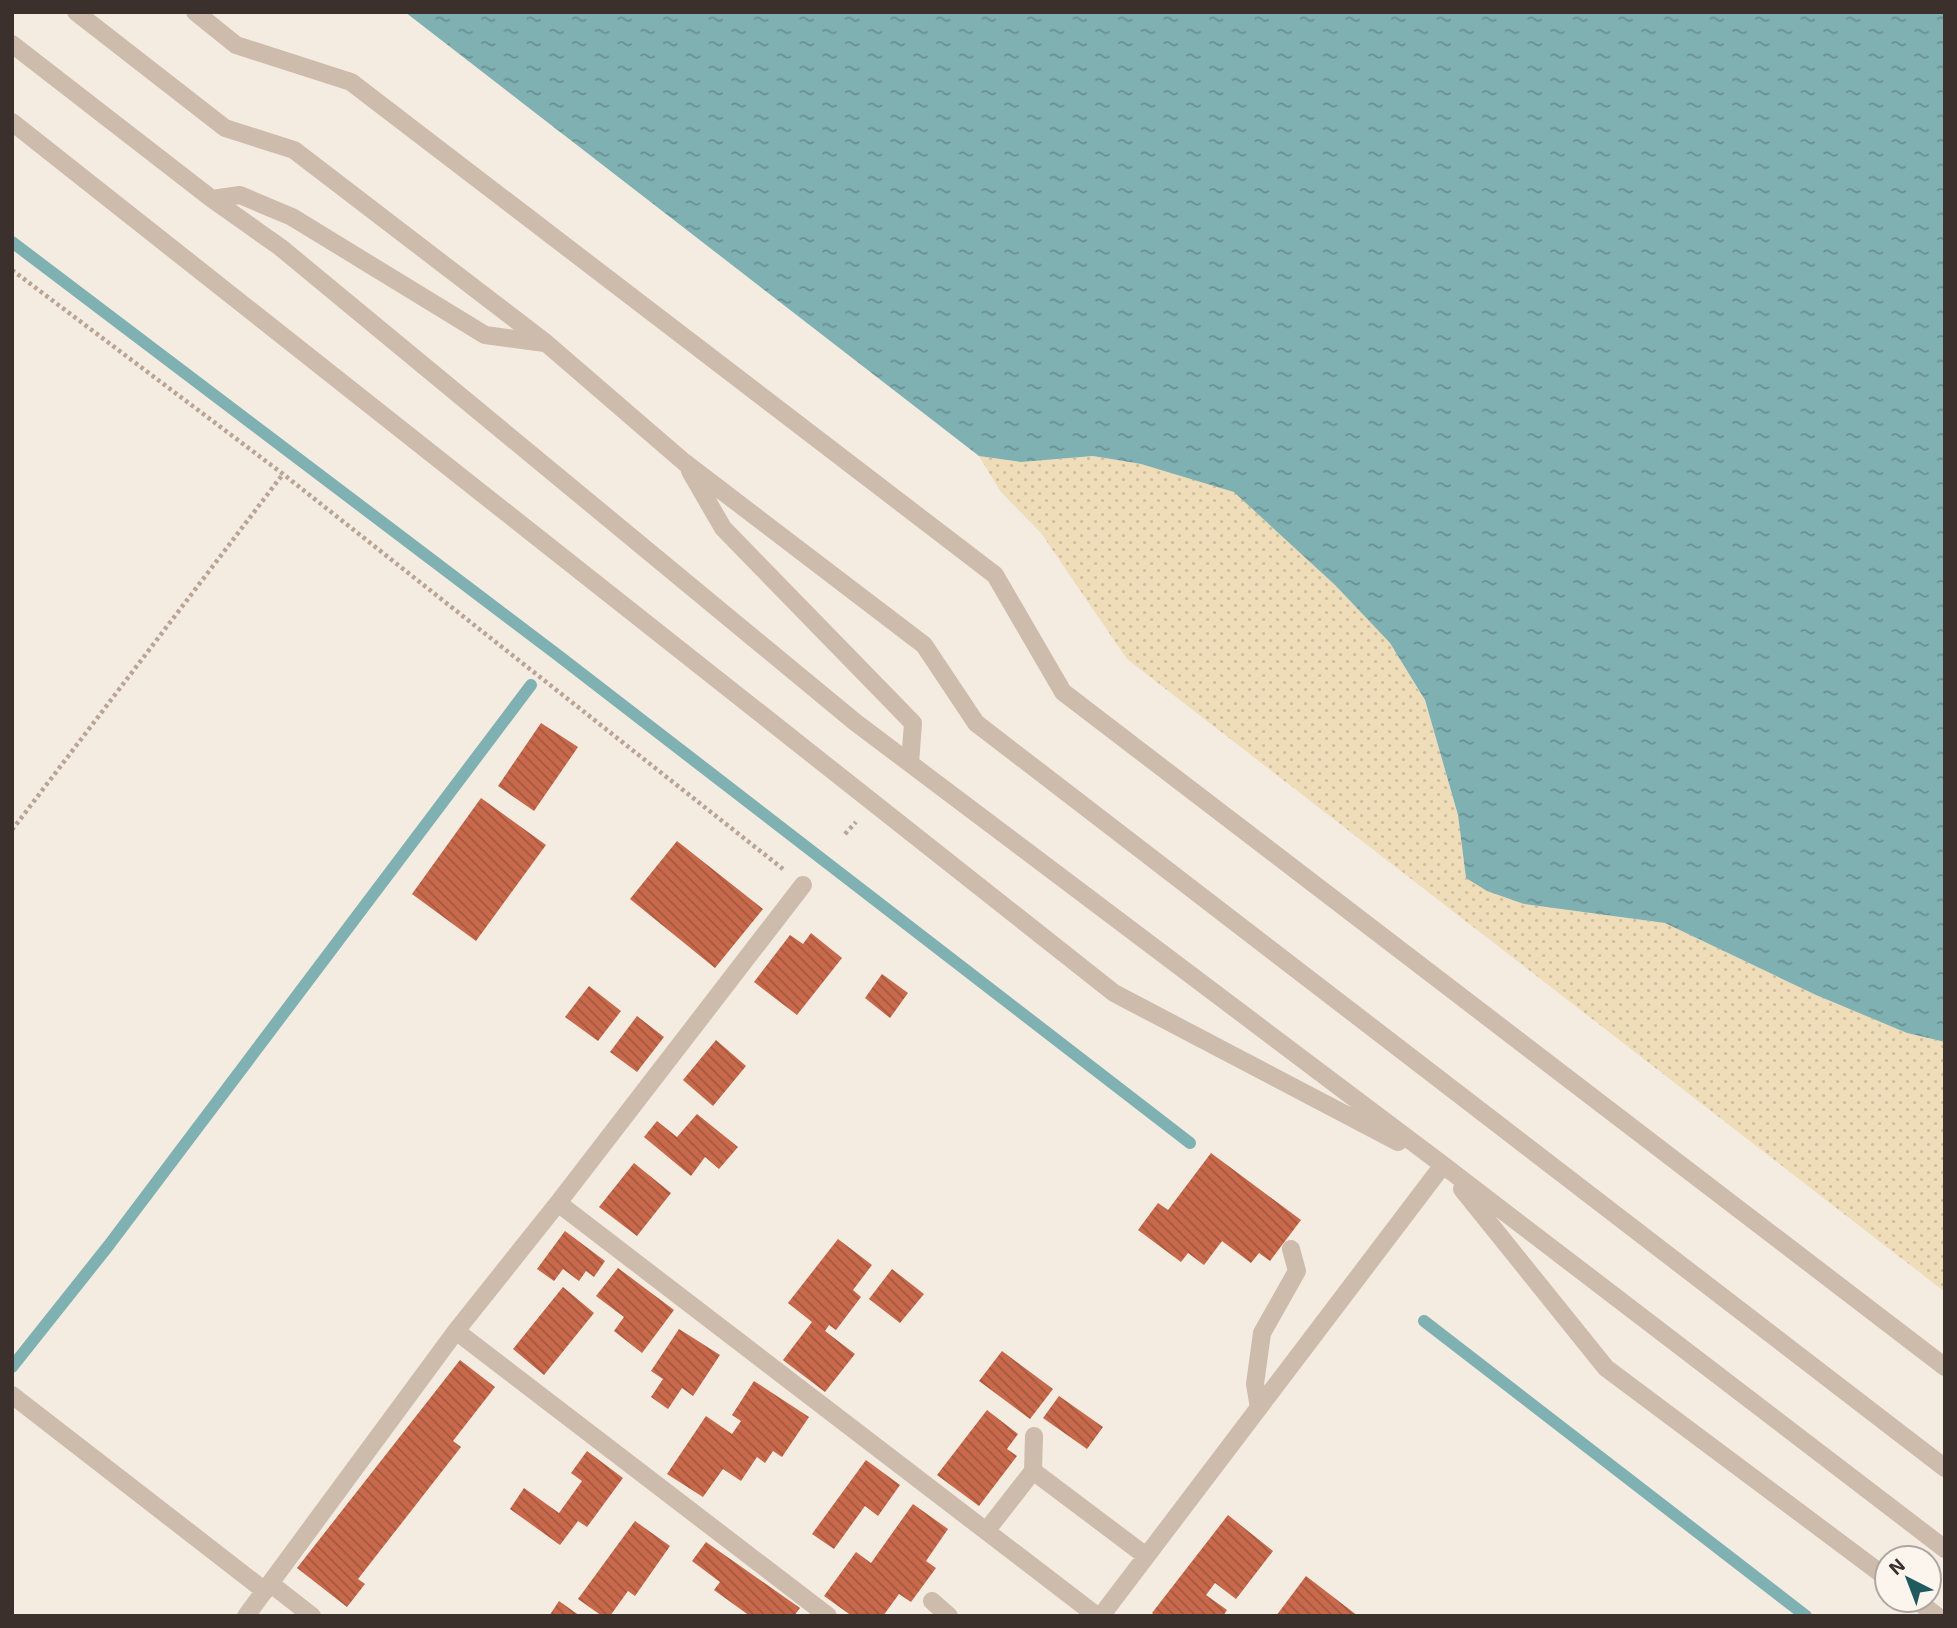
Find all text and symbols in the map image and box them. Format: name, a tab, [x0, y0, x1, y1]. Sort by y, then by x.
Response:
north arrow	[1873, 1544, 1943, 1614]
text: N	[1883, 1553, 1909, 1579]

